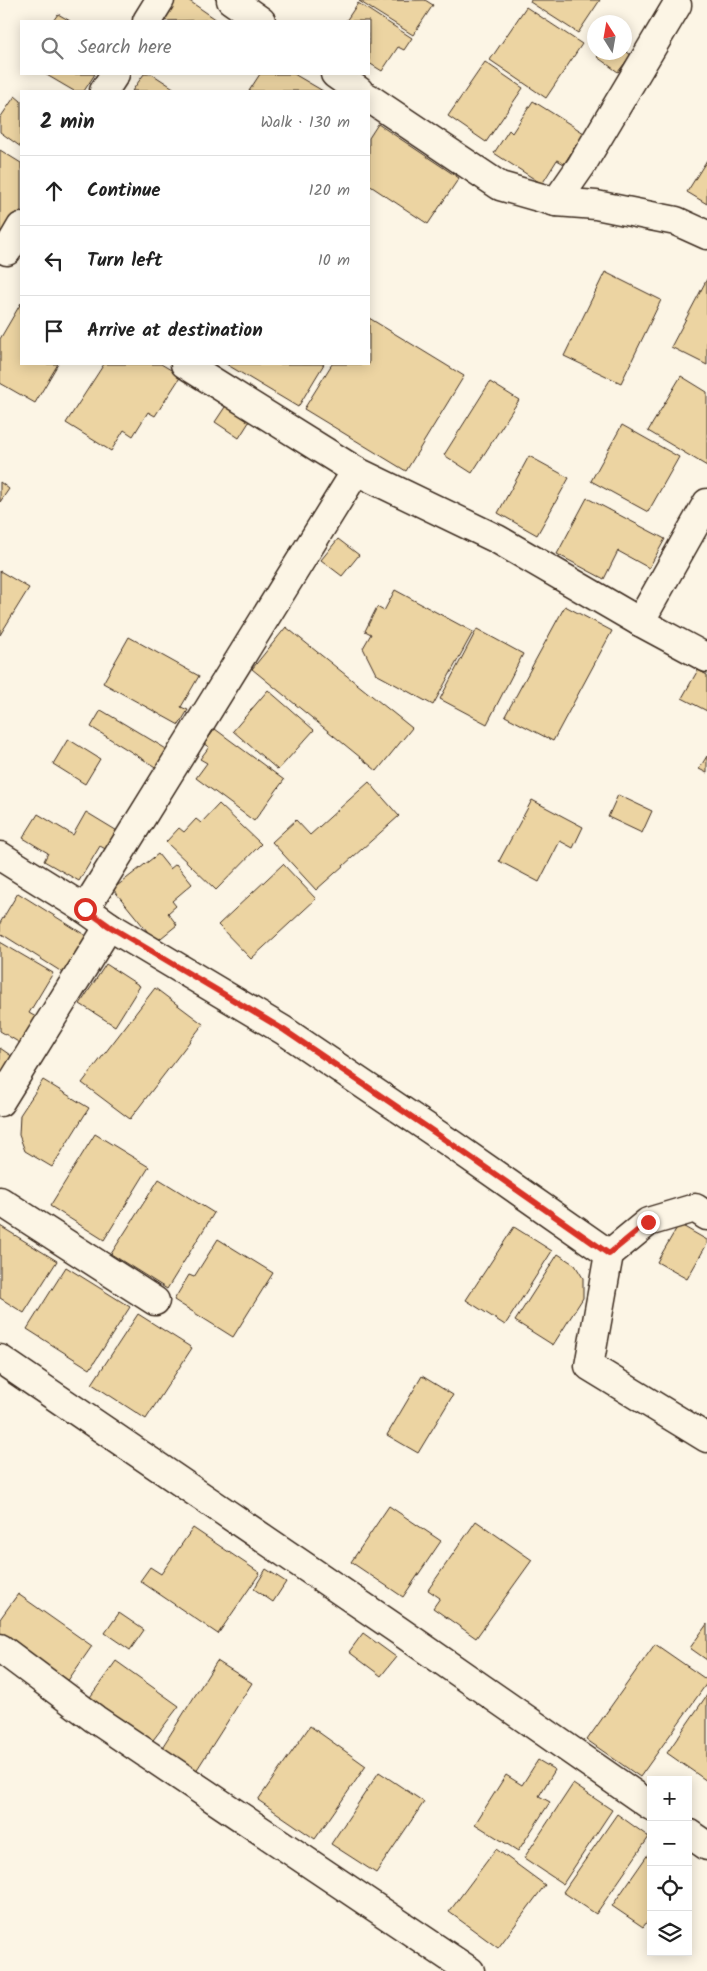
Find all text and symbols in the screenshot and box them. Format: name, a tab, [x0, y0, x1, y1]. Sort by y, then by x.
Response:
north arrow	[587, 15, 632, 60]
search box	[20, 20, 370, 75]
text: Search here	[78, 33, 172, 63]
icon: search	[38, 34, 66, 62]
text: 2 min	[40, 106, 95, 139]
text: Walk · 130 m	[261, 110, 350, 135]
text: Continue	[87, 176, 160, 206]
icon: ahead	[40, 177, 68, 205]
text: 120 m	[309, 178, 350, 203]
text: Turn left	[87, 246, 162, 276]
icon: left	[40, 247, 68, 275]
text: 10 m	[318, 248, 350, 273]
text: Arrive at destination	[87, 316, 263, 346]
icon: arrive	[40, 317, 68, 345]
route start	[74, 898, 97, 921]
route end	[637, 1211, 660, 1234]
map controls	[647, 1776, 692, 1956]
button: +	[647, 1776, 692, 1821]
button: −	[647, 1821, 692, 1866]
button: locate	[647, 1866, 692, 1911]
button: layers	[647, 1911, 692, 1956]

